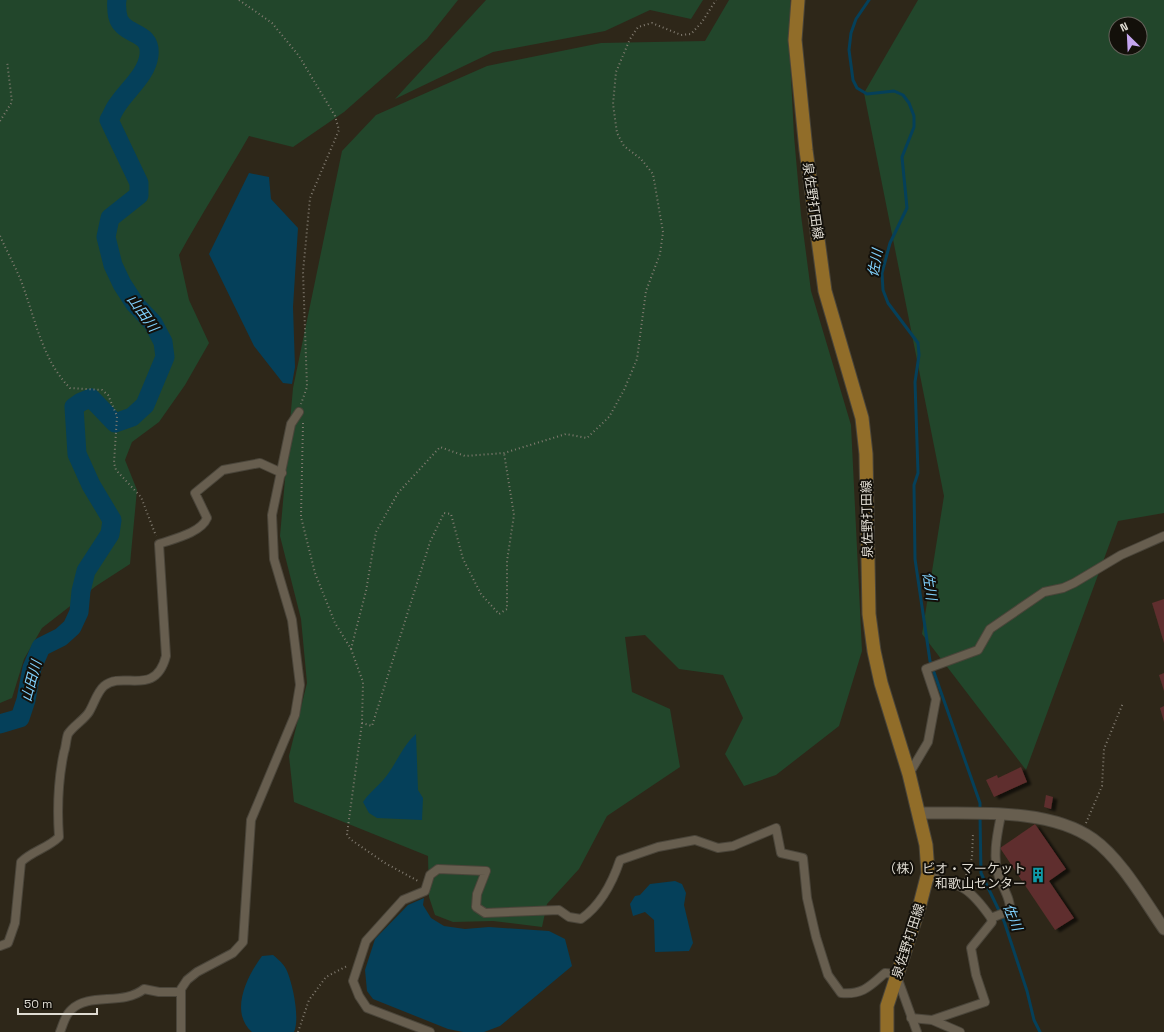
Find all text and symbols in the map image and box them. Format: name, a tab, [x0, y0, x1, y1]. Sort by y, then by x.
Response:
north arrow	[1108, 16, 1148, 56]
text: N	[1118, 19, 1130, 35]
street label: 泉佐野打田線	[799, 161, 827, 241]
water label: 佐川	[864, 246, 887, 278]
water label: 山田川	[123, 291, 164, 337]
street label: 泉佐野打田線	[858, 480, 876, 558]
water label: 佐川	[919, 571, 941, 603]
water label: 山田川	[17, 656, 46, 704]
place label: （株）ビオ・マーケット 和歌山センター	[883, 860, 1026, 892]
building icon: （株）ビオ・マーケット 和歌山センター	[1029, 866, 1047, 884]
street label: 泉佐野打田線	[888, 901, 928, 981]
water label: 佐川	[999, 901, 1027, 935]
scale bar	[18, 990, 97, 1016]
text: 50 m	[24, 996, 52, 1012]

